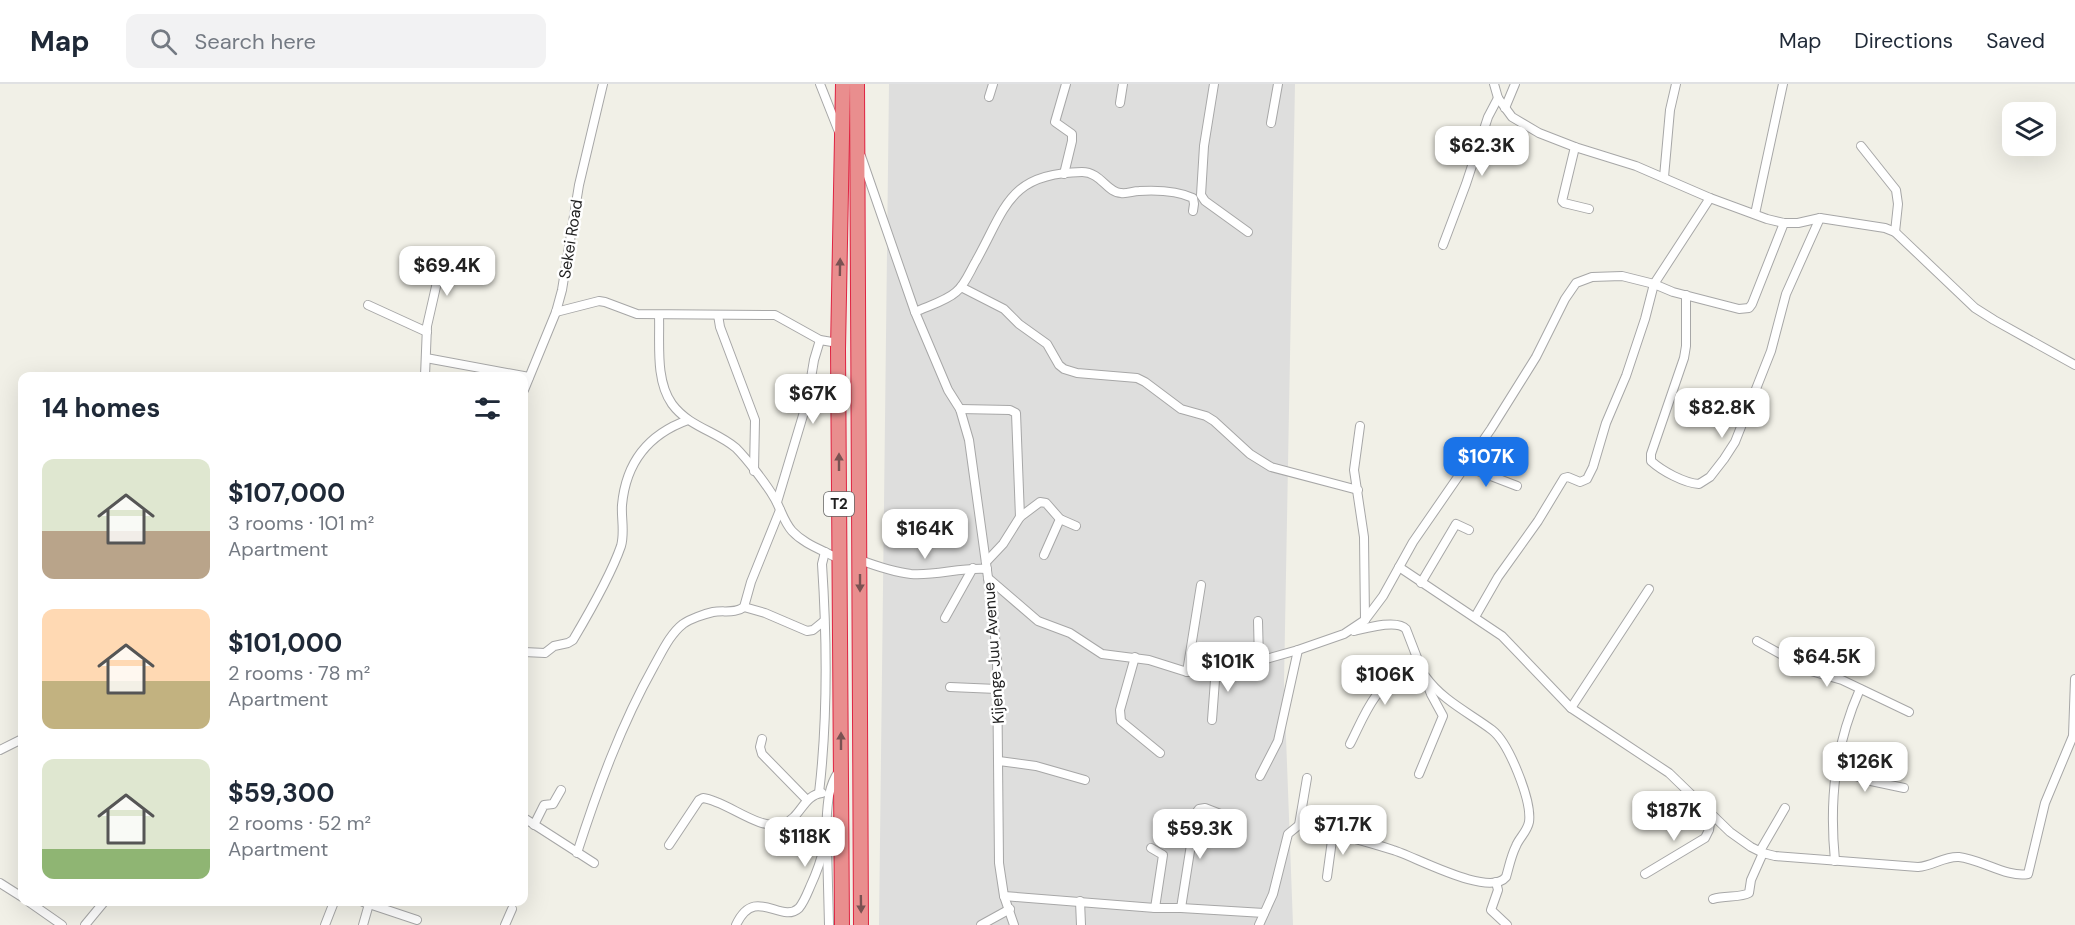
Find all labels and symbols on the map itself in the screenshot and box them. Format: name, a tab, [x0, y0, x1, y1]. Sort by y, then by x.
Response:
pin: $62.3K	[1433, 126, 1531, 177]
street label: Sekei Road	[554, 198, 587, 280]
pin: $69.4K	[398, 246, 496, 297]
one-way arrow	[836, 257, 845, 276]
pin: $67K	[777, 374, 849, 425]
pin: $82.8K	[1673, 388, 1771, 439]
pin: $107K	[1444, 437, 1528, 488]
one-way arrow	[834, 452, 844, 471]
road number: T2	[824, 492, 854, 516]
pin: $164K	[883, 509, 967, 560]
one-way arrow	[855, 574, 865, 593]
street label: Kijenge Juu Avenue	[978, 581, 1009, 725]
pin: $64.5K	[1778, 637, 1876, 688]
pin: $101K	[1186, 642, 1270, 693]
pin: $106K	[1343, 655, 1427, 706]
one-way arrow	[836, 731, 846, 750]
pin: $126K	[1823, 742, 1907, 793]
pin: $187K	[1632, 791, 1716, 842]
pin: $71.7K	[1294, 805, 1392, 856]
pin: $59.3K	[1151, 809, 1249, 860]
pin: $118K	[763, 817, 847, 868]
one-way arrow	[856, 895, 866, 914]

